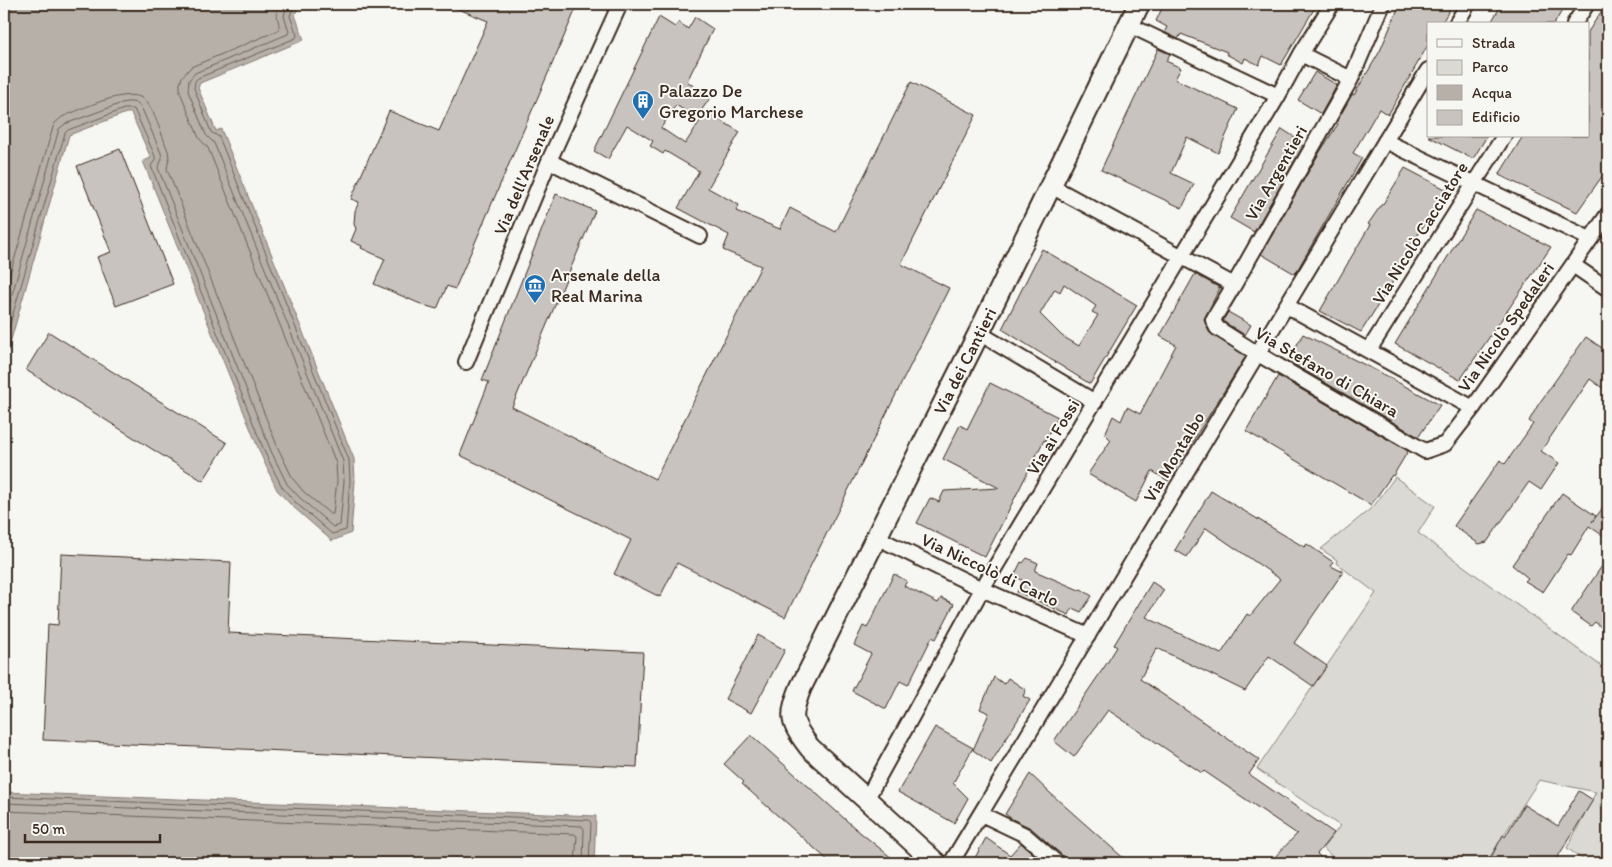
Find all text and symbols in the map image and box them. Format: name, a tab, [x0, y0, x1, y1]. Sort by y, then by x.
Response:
legend	[1427, 22, 1590, 138]
text: Strada	[1472, 34, 1516, 52]
text: Parco	[1472, 58, 1508, 76]
place label: Palazzo De Gregorio Marchese	[659, 80, 804, 123]
text: Acqua	[1472, 84, 1513, 102]
building icon: Palazzo De Gregorio Marchese	[631, 89, 655, 120]
text: Edificio	[1472, 108, 1520, 126]
street label: Via dell'Arsenale	[489, 112, 559, 238]
street label: Via Argentieri	[1240, 122, 1312, 224]
street label: Via Nicolò Cacciatore	[1367, 158, 1473, 308]
street label: Via Nicolò Spedaleri	[1453, 258, 1559, 396]
place label: Arsenale della Real Marina	[551, 264, 661, 307]
museum icon: Arsenale della Real Marina	[523, 273, 547, 304]
street label: Via dei Cantieri	[929, 304, 1001, 418]
street label: Via Stefano di Chiara	[1251, 322, 1403, 422]
street label: Via ai Fossi	[1022, 395, 1084, 479]
street label: Via Montalbo	[1138, 408, 1210, 506]
street label: Via Niccolò di Carlo	[918, 528, 1062, 612]
scale bar	[25, 812, 160, 844]
text: 50 m	[32, 820, 65, 838]

